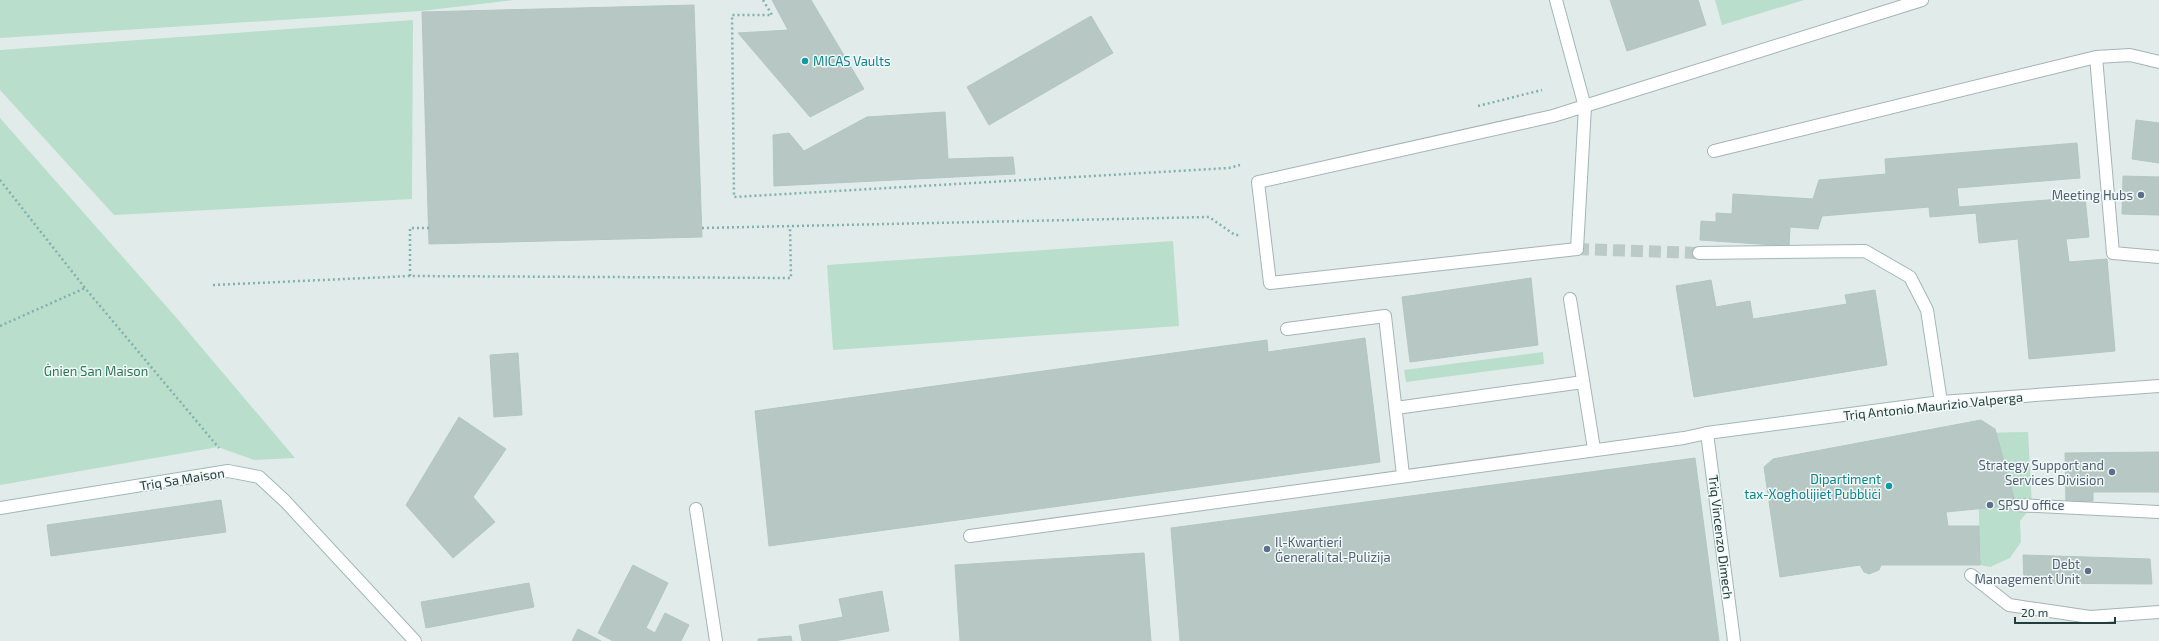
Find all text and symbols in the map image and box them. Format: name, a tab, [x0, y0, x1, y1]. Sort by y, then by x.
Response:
place label: MICAS Vaults	[813, 53, 891, 69]
marker: MICAS Vaults	[800, 56, 810, 66]
place label: Meeting Hubs	[2052, 187, 2133, 203]
marker: Meeting Hubs	[2136, 190, 2146, 200]
park label: Ġnien San Maison	[44, 363, 148, 379]
street label: Triq Antonio Maurizio Valperga	[1842, 389, 2024, 423]
place label: Strategy Support and Services Division	[1978, 457, 2104, 488]
street label: Triq Sa Maison	[138, 464, 226, 494]
marker: Strategy Support and Services Division	[2107, 467, 2117, 477]
place label: Dipartiment tax-Xogħolijiet Pubbliċi	[1744, 471, 1881, 502]
street label: Triq Vincenzo Dimech	[1705, 474, 1737, 600]
marker: Dipartiment tax-Xogħolijiet Pubbliċi	[1884, 481, 1894, 491]
place label: SPSU office	[1998, 497, 2065, 513]
marker: SPSU office	[1985, 500, 1995, 510]
place label: Il-Kwartieri Ġenerali tal-Pulizija	[1275, 534, 1391, 565]
marker: Il-Kwartieri Ġenerali tal-Pulizija	[1262, 544, 1272, 554]
place label: Debt Management Unit	[1974, 556, 2080, 587]
marker: Debt Management Unit	[2083, 566, 2093, 576]
scale bar	[2015, 599, 2115, 625]
text: 20 m	[2021, 605, 2048, 619]

